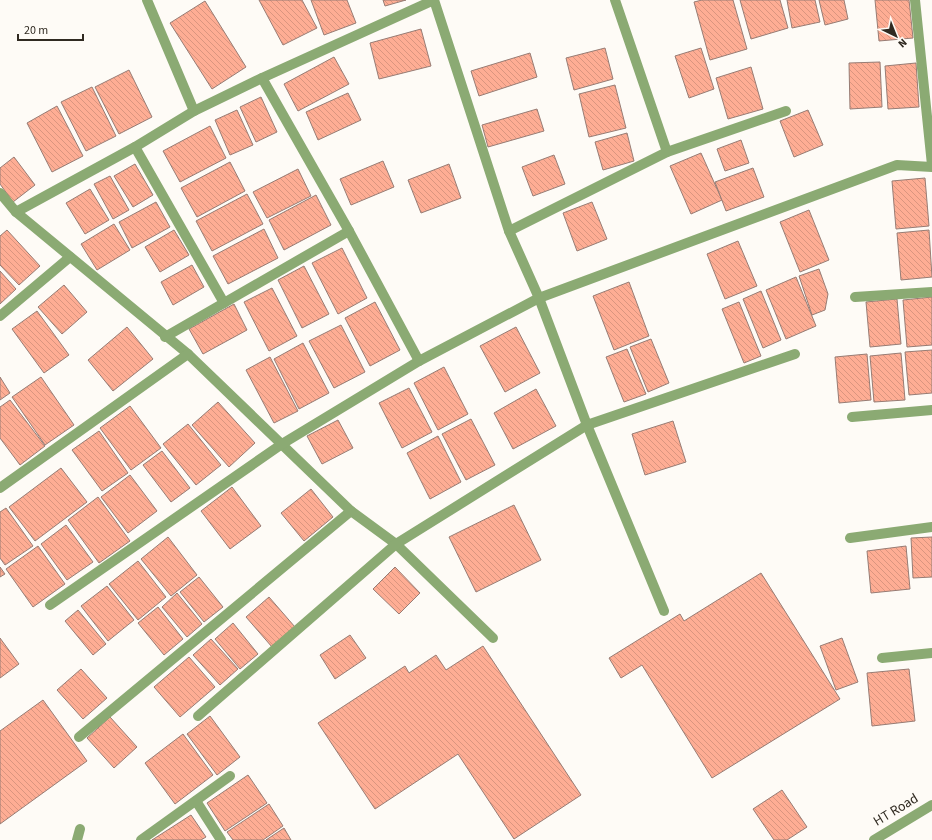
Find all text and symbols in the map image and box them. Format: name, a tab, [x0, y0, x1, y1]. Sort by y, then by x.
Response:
scale bar	[18, 16, 83, 42]
north arrow	[876, 16, 916, 56]
text: 20 m	[24, 22, 48, 39]
text: N	[895, 35, 910, 51]
street label: HT Road	[870, 789, 922, 831]

